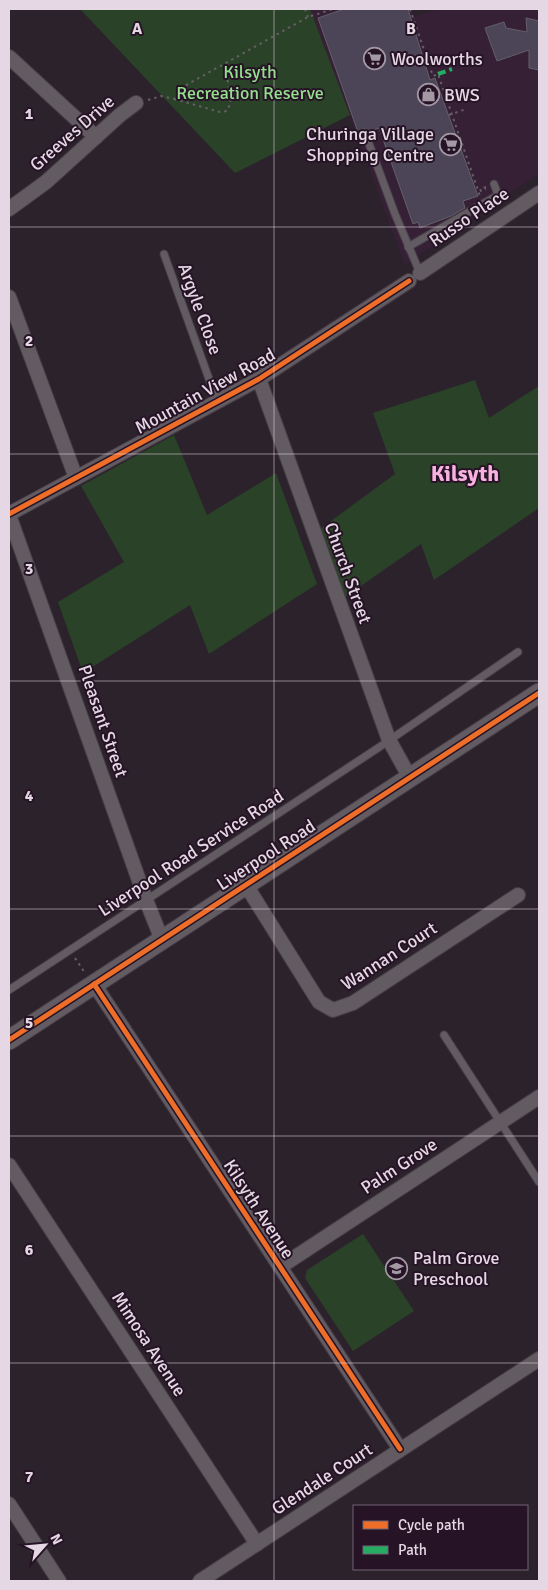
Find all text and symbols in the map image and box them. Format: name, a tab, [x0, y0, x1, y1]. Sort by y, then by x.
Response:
text: A	[132, 19, 143, 39]
text: B	[406, 19, 416, 39]
supermarket icon: Woolworths	[363, 47, 387, 71]
place label: Woolworths	[391, 48, 483, 70]
park label: Kilsyth Recreation Reserve	[176, 61, 324, 104]
shop icon: BWS	[416, 83, 440, 107]
place label: BWS	[444, 84, 480, 106]
street label: Greeves Drive	[25, 90, 119, 176]
text: 1	[25, 104, 34, 124]
place label: Churinga Village Shopping Centre	[306, 123, 434, 166]
supermarket icon: Churinga Village Shopping Centre	[438, 132, 462, 156]
street label: Russo Place	[425, 182, 513, 252]
street label: Argyle Close	[173, 260, 227, 358]
text: 2	[25, 331, 33, 351]
street label: Mountain View Road	[131, 343, 279, 439]
district label: Kilsyth	[431, 460, 499, 487]
street label: Church Street	[320, 519, 376, 627]
text: 3	[25, 559, 33, 579]
street label: Pleasant Street	[73, 662, 133, 780]
street label: Liverpool Road Service Road	[94, 785, 288, 921]
text: 4	[25, 786, 34, 806]
street label: Liverpool Road	[213, 815, 319, 895]
street label: Wannan Court	[337, 917, 441, 995]
text: 5	[25, 1013, 33, 1033]
street label: Palm Grove	[357, 1133, 441, 1199]
street label: Kilsyth Avenue	[219, 1155, 299, 1263]
text: 6	[25, 1240, 34, 1260]
place label: Palm Grove Preschool	[413, 1247, 500, 1290]
school or university icon: Palm Grove Preschool	[385, 1256, 409, 1280]
street label: Mimosa Avenue	[107, 1288, 191, 1400]
street label: Glendale Court	[268, 1438, 376, 1520]
text: 7	[25, 1467, 34, 1487]
legend	[353, 1505, 528, 1570]
text: Cycle path	[398, 1516, 465, 1534]
north arrow	[20, 1520, 70, 1570]
text: N	[46, 1531, 66, 1548]
text: Path	[398, 1541, 427, 1559]

